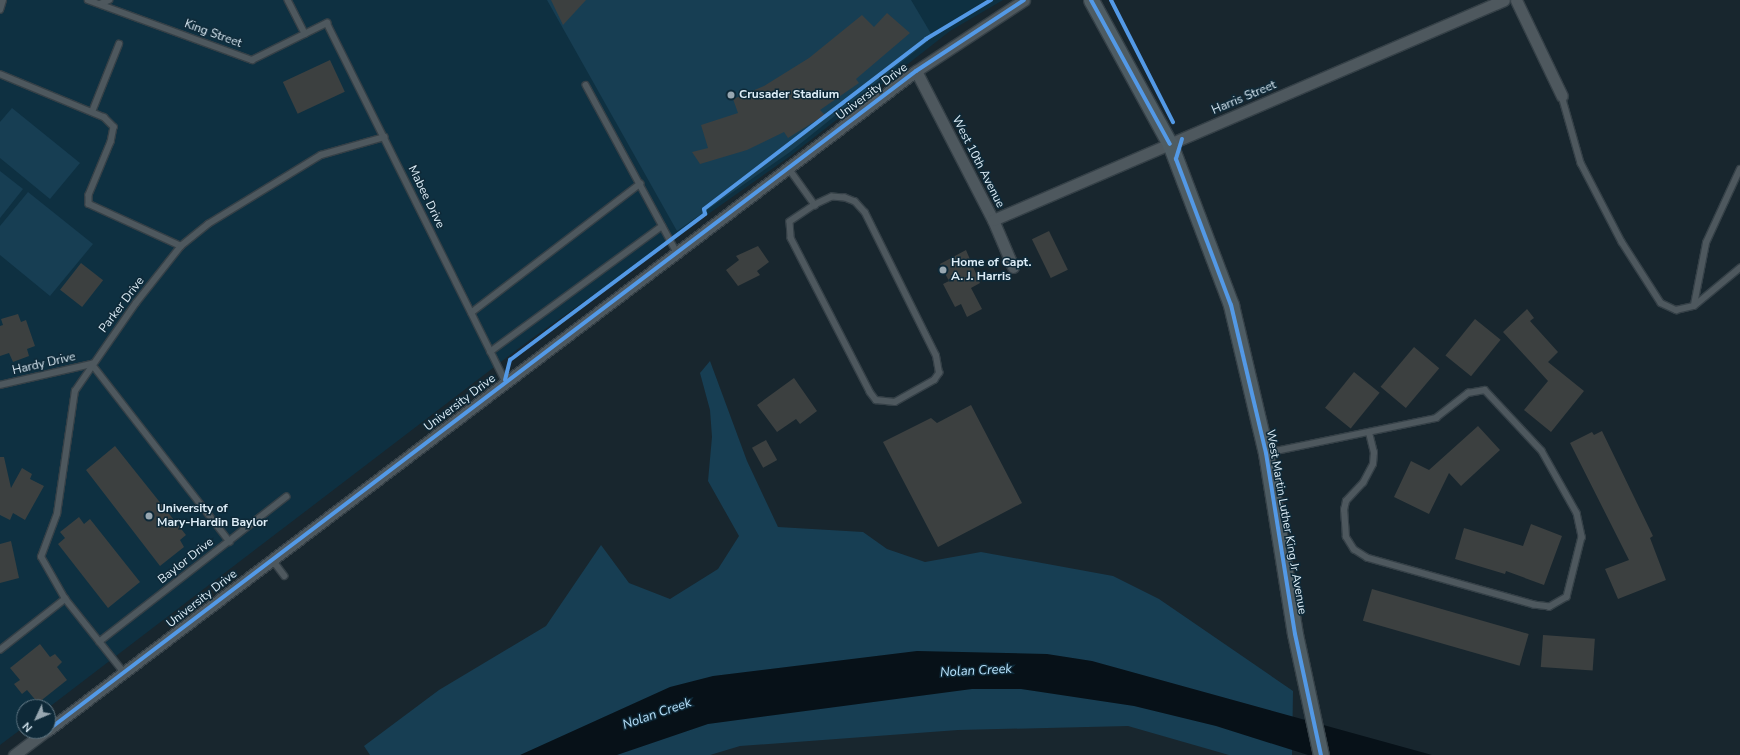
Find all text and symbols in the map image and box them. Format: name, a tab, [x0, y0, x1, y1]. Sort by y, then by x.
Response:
street label: King Street	[182, 17, 244, 51]
street label: University Drive	[833, 60, 911, 124]
street label: Harris Street	[1210, 78, 1278, 118]
place label: Crusader Stadium	[739, 88, 839, 102]
marker: Crusader Stadium	[726, 90, 736, 100]
street label: West 10th Avenue	[949, 114, 1007, 210]
street label: Mabee Drive	[405, 163, 447, 231]
place label: Home of Capt. A. J. Harris	[951, 256, 1031, 284]
marker: Home of Capt. A. J. Harris	[938, 265, 948, 275]
street label: Parker Drive	[96, 274, 148, 336]
street label: Hardy Drive	[11, 350, 77, 378]
street label: University Drive	[421, 371, 499, 435]
street label: West Martin Luther King Jr Avenue	[1263, 429, 1309, 615]
place label: University of Mary-Hardin Baylor	[157, 502, 268, 530]
marker: University of Mary-Hardin Baylor	[144, 511, 154, 521]
street label: Baylor Drive	[155, 535, 217, 587]
street label: University Drive	[164, 567, 240, 631]
water label: Nolan Creek	[940, 661, 1012, 681]
water label: Nolan Creek	[620, 695, 694, 733]
north arrow	[16, 699, 56, 739]
text: N	[19, 719, 36, 735]

